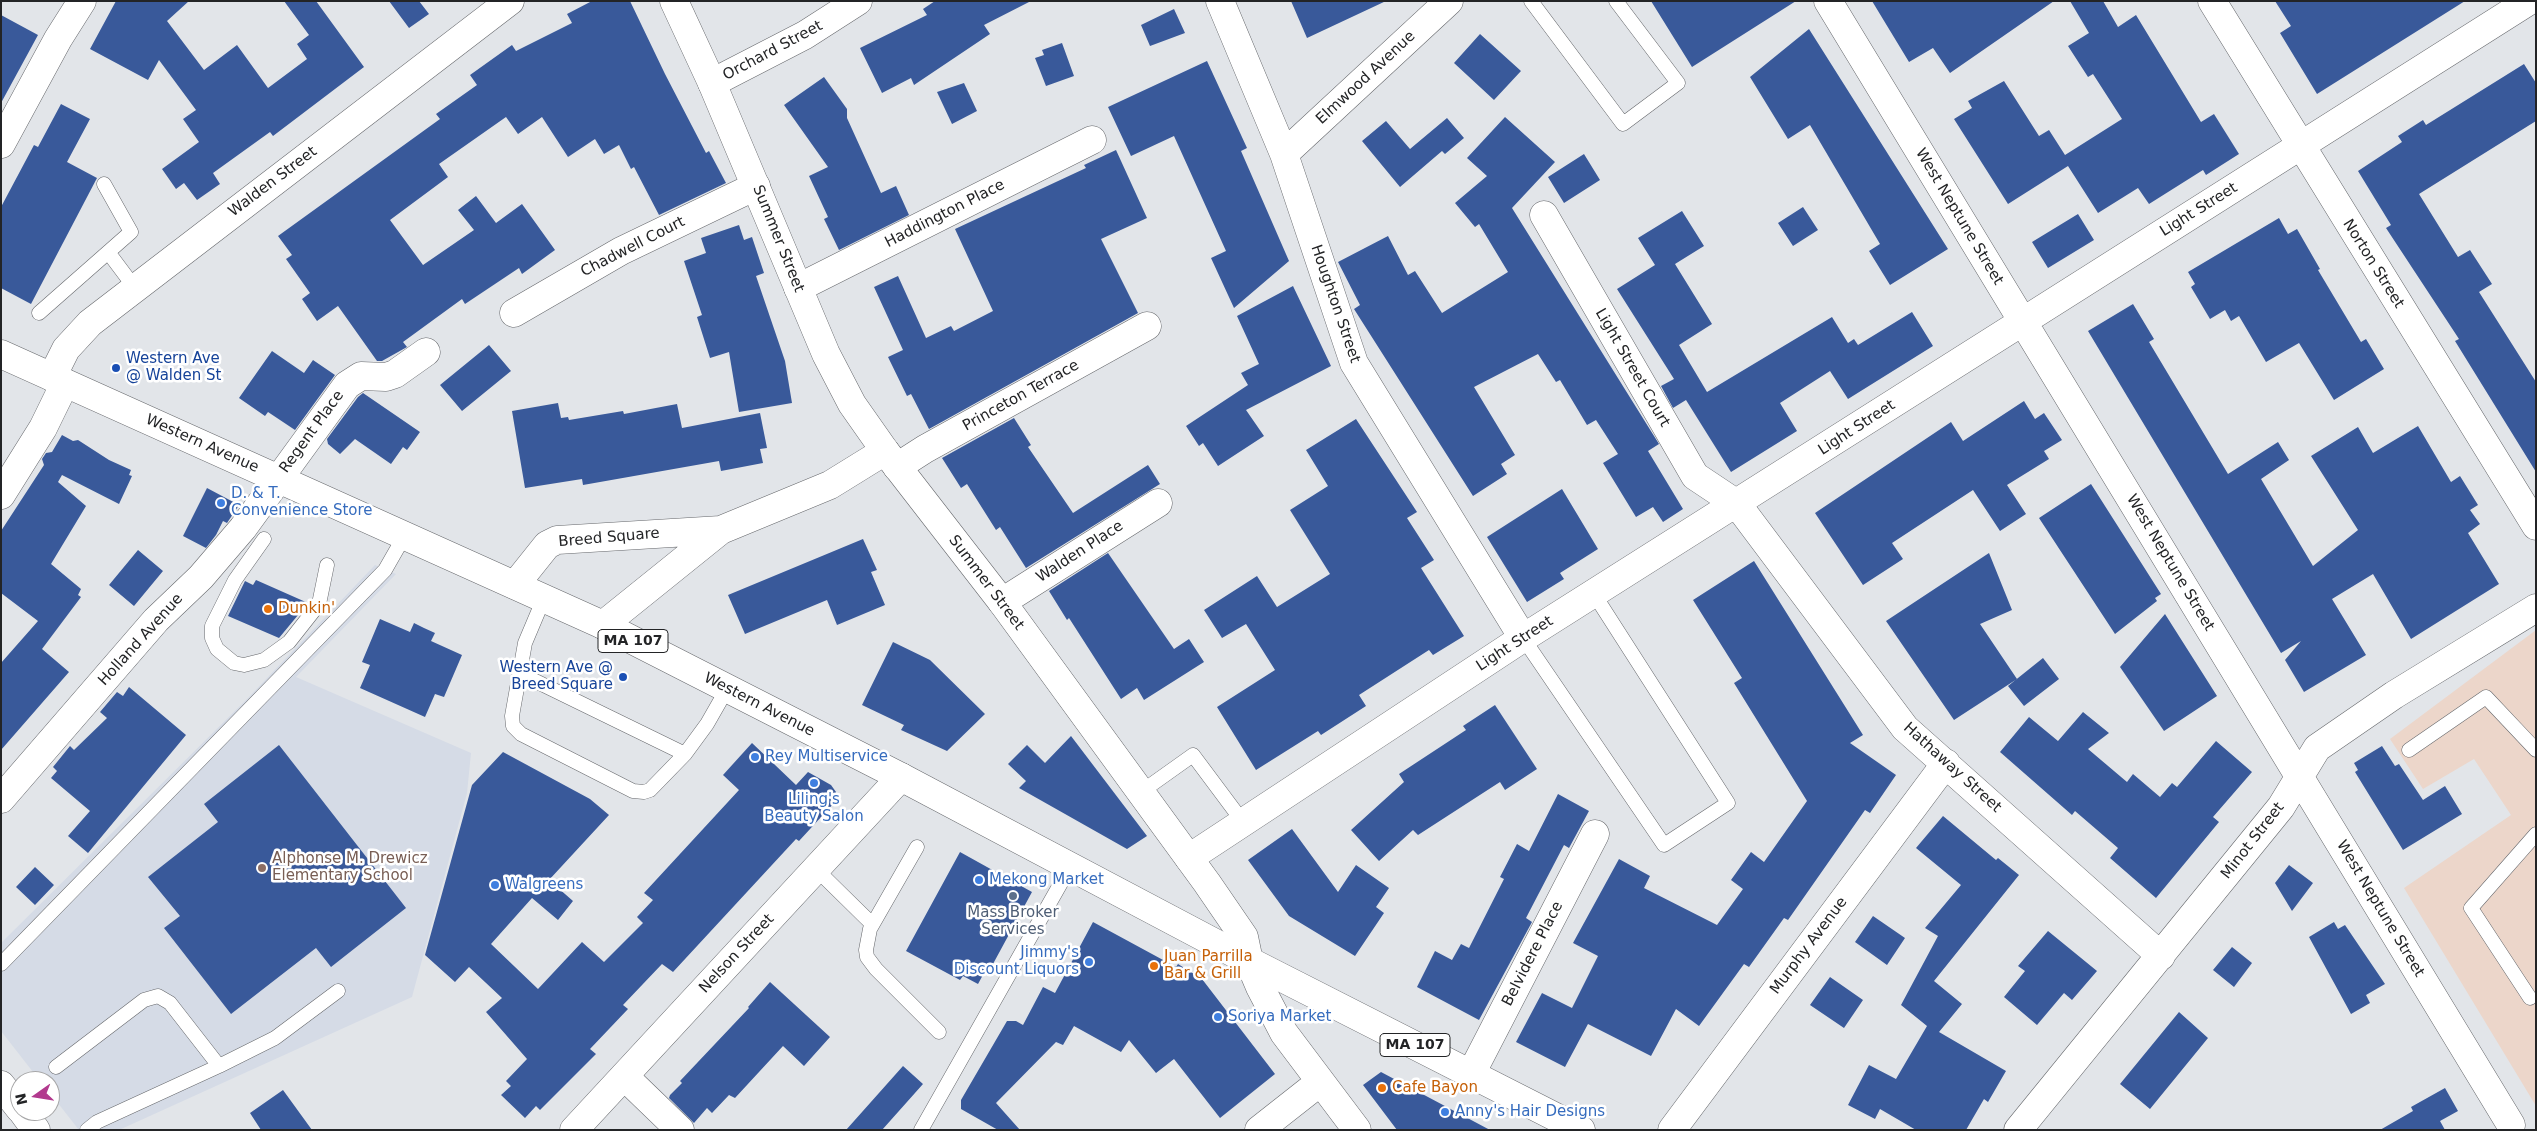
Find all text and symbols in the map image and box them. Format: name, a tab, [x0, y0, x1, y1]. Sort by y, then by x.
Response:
street label: Orchard Street	[720, 17, 826, 85]
street label: Elmwood Avenue	[1313, 27, 1419, 129]
street label: Walden Street	[225, 143, 321, 221]
street label: West Neptune Street	[1911, 145, 2007, 289]
street label: Haddington Place	[882, 176, 1008, 252]
street label: Light Street	[2157, 179, 2241, 241]
street label: Summer Street	[748, 183, 808, 295]
street label: Chadwell Court	[578, 213, 688, 281]
street label: Norton Street	[2338, 216, 2408, 312]
street label: Houghton Street	[1306, 242, 1364, 366]
street label: Light Street Court	[1591, 306, 1673, 430]
place label: Western Ave @ Walden St	[126, 350, 221, 385]
street label: Princeton Terrace	[960, 357, 1082, 435]
marker: Western Ave @ Walden St	[110, 362, 122, 374]
street label: Regent Place	[276, 387, 348, 477]
street label: Light Street	[1815, 397, 1899, 459]
street label: Western Avenue	[143, 411, 261, 477]
place label: D. & T. Convenience Store	[231, 485, 373, 520]
street label: West Neptune Street	[2122, 491, 2218, 635]
marker: D. & T. Convenience Store	[215, 497, 227, 509]
street label: Walden Place	[1033, 517, 1127, 587]
street label: Breed Square	[558, 525, 660, 551]
street label: Summer Street	[945, 532, 1027, 634]
street label: Holland Avenue	[95, 590, 187, 690]
place label: Dunkin'	[278, 600, 335, 618]
marker: Dunkin'	[262, 603, 274, 615]
street label: Light Street	[1473, 613, 1557, 675]
road number: MA 107	[598, 630, 668, 652]
place label: Western Ave @ Breed Square	[499, 659, 613, 694]
street label: Western Avenue	[701, 669, 817, 741]
marker: Western Ave @ Breed Square	[617, 671, 629, 683]
street label: Hathaway Street	[1899, 719, 2005, 817]
place label: Rey Multiservice	[765, 748, 888, 766]
marker: Rey Multiservice	[749, 751, 761, 763]
marker: Liling's Beauty Salon	[808, 777, 820, 789]
place label: Liling's Beauty Salon	[764, 791, 864, 826]
street label: Minot Street	[2218, 799, 2288, 883]
street label: West Neptune Street	[2332, 837, 2428, 981]
place label: Alphonse M. Drewicz Elementary School	[272, 850, 428, 885]
marker: Alphonse M. Drewicz Elementary School	[256, 862, 268, 874]
place label: Mekong Market	[989, 871, 1104, 889]
marker: Mekong Market	[973, 874, 985, 886]
place label: Walgreens	[505, 876, 583, 894]
marker: Walgreens	[489, 879, 501, 891]
marker: Mass Broker Services	[1007, 890, 1019, 902]
street label: Murphy Avenue	[1767, 894, 1851, 998]
street label: Belvidere Place	[1499, 899, 1567, 1009]
place label: Mass Broker Services	[967, 904, 1059, 939]
street label: Nelson Street	[696, 911, 778, 997]
place label: Jimmy's Discount Liquors	[954, 944, 1079, 979]
place label: Juan Parrilla Bar & Grill	[1164, 948, 1253, 983]
marker: Jimmy's Discount Liquors	[1083, 956, 1095, 968]
marker: Juan Parrilla Bar & Grill	[1148, 960, 1160, 972]
place label: Soriya Market	[1228, 1008, 1331, 1026]
marker: Soriya Market	[1212, 1011, 1224, 1023]
road number: MA 107	[1380, 1034, 1450, 1056]
north arrow	[10, 1071, 60, 1121]
place label: Cafe Bayon	[1392, 1079, 1478, 1097]
marker: Cafe Bayon	[1376, 1082, 1388, 1094]
text: N	[12, 1092, 30, 1107]
place label: Anny's Hair Designs	[1455, 1103, 1605, 1121]
marker: Anny's Hair Designs	[1439, 1106, 1451, 1118]

